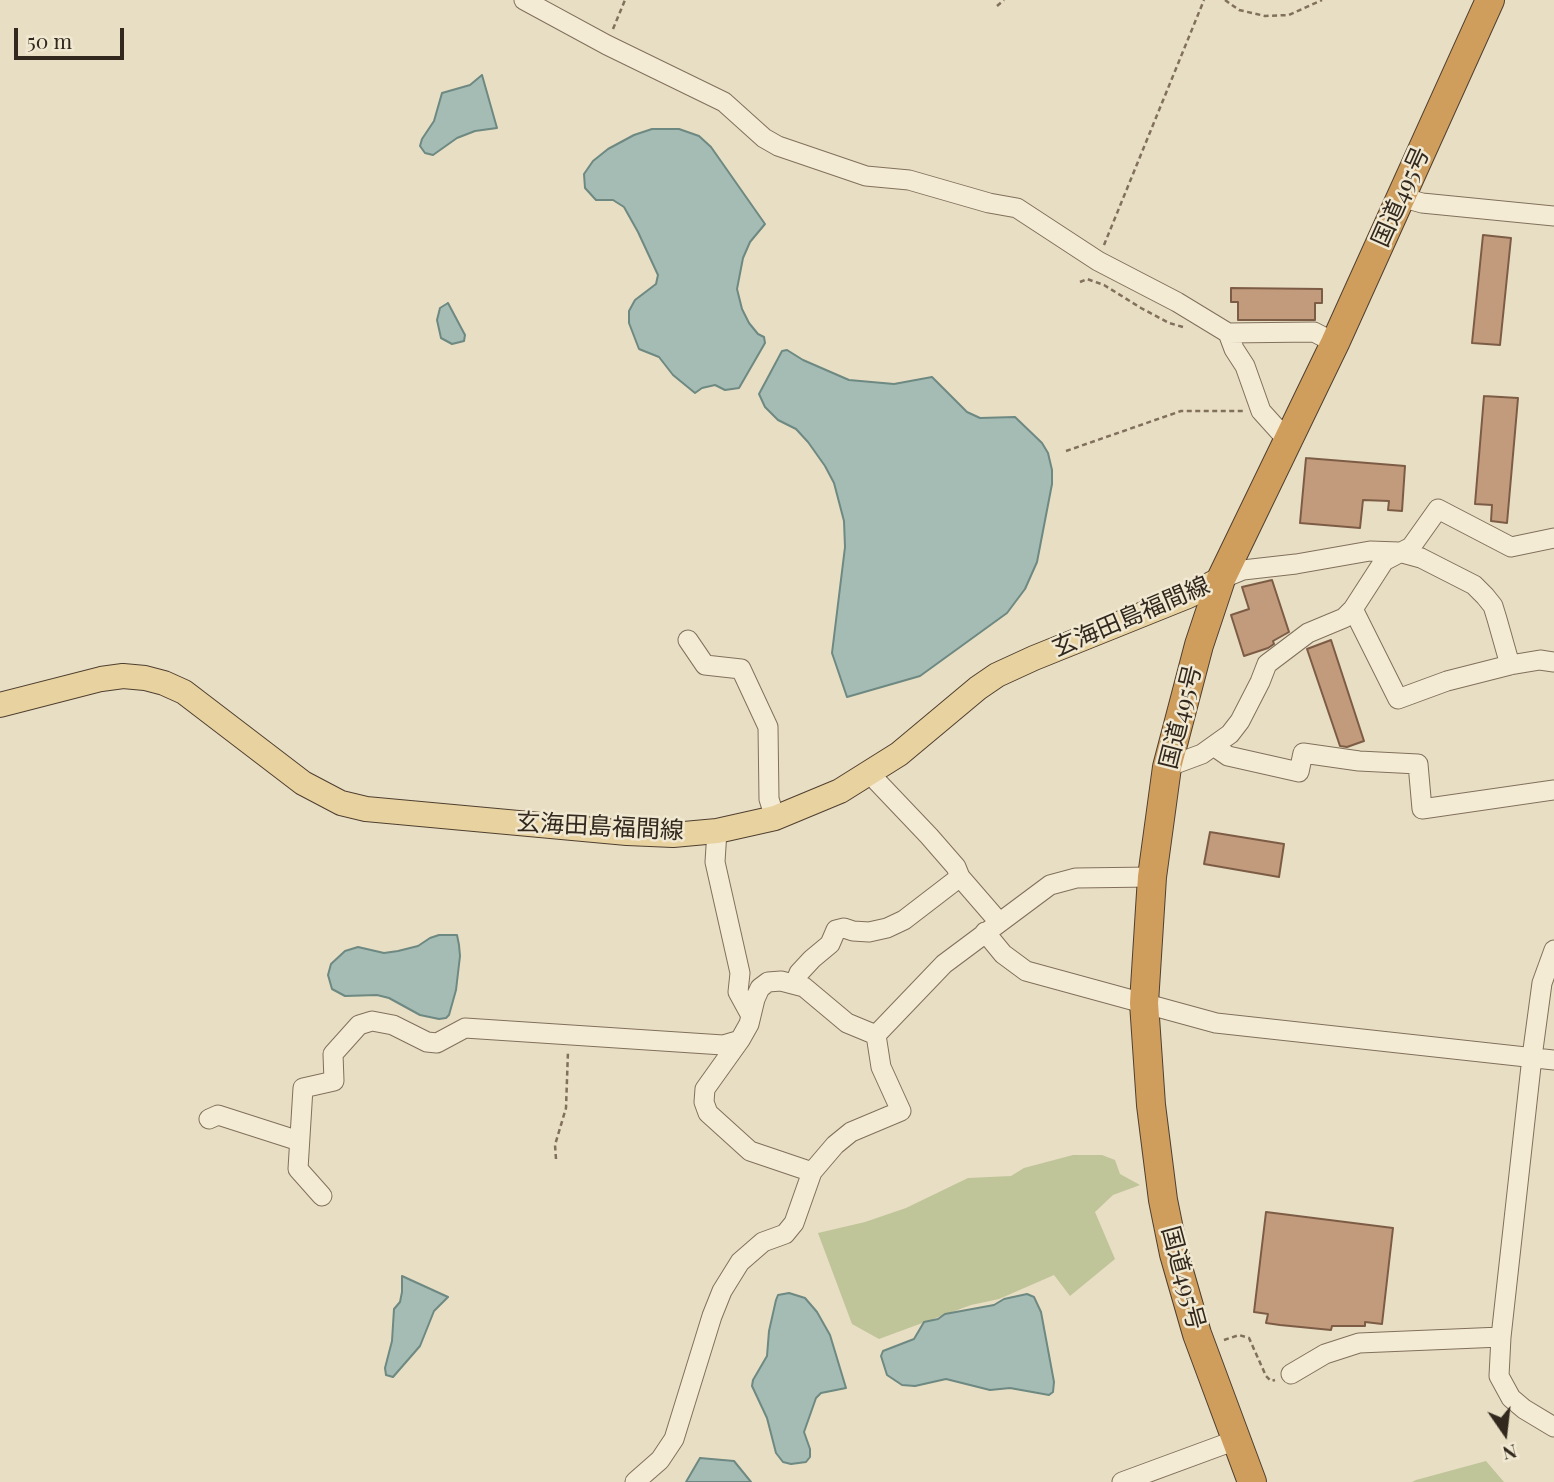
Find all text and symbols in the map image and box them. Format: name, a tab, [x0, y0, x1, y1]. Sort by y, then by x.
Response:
scale bar	[18, 14, 128, 58]
text: 50 m	[27, 26, 72, 54]
street label: 国道495号	[1366, 143, 1436, 251]
street label: 玄海田島福間線	[1048, 571, 1214, 663]
street label: 国道495号	[1154, 662, 1208, 772]
street label: 玄海田島福間線	[515, 808, 685, 846]
street label: 国道495号	[1155, 1223, 1211, 1333]
north arrow	[1470, 1398, 1540, 1468]
text: N	[1500, 1439, 1520, 1468]

